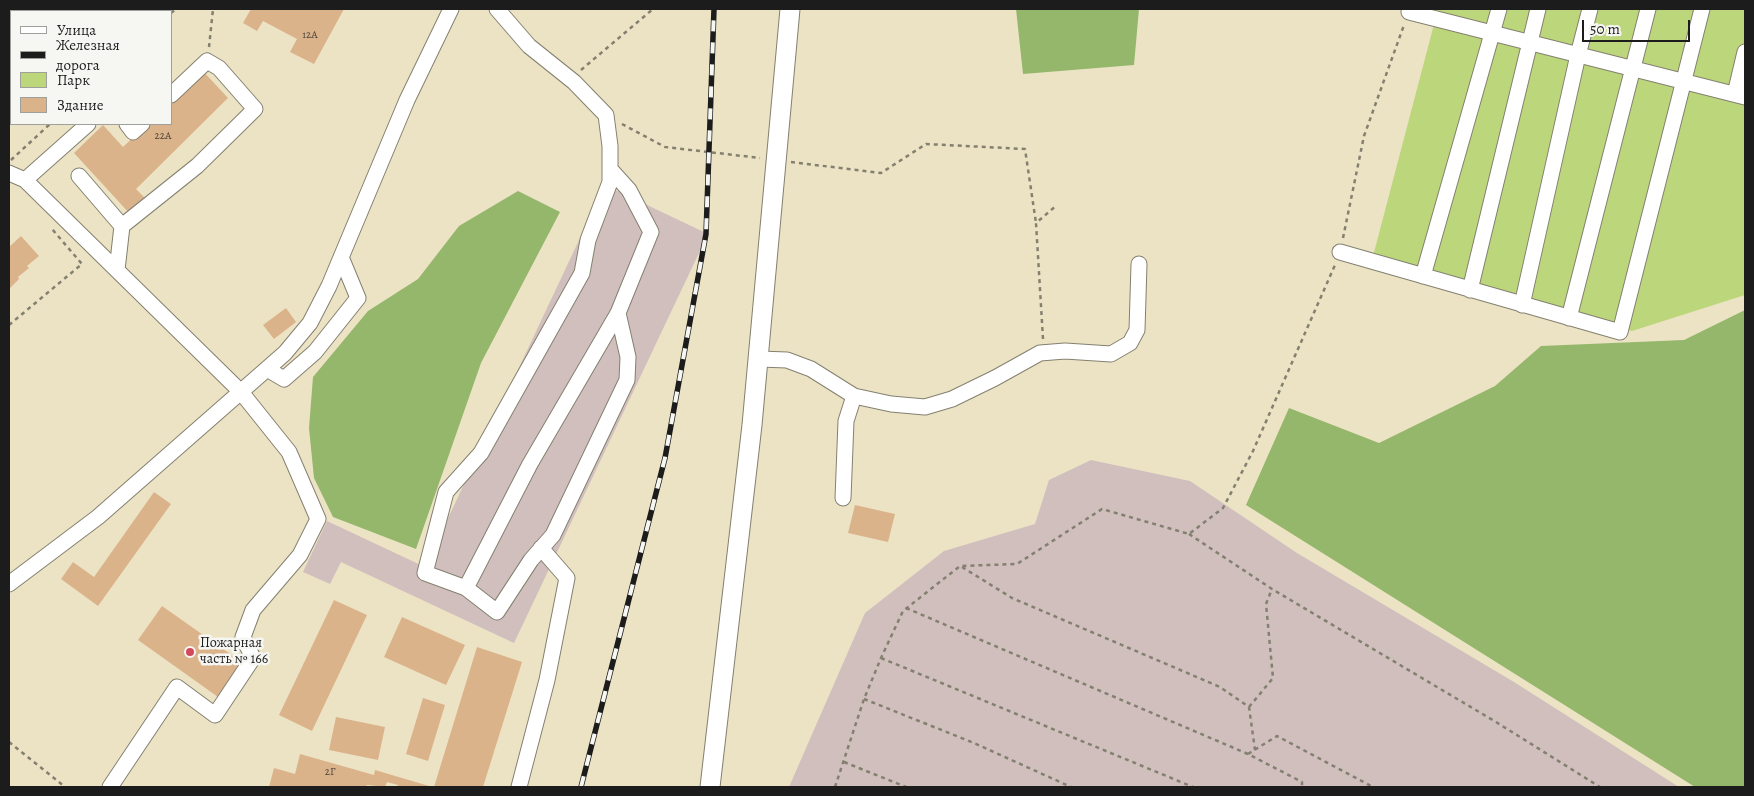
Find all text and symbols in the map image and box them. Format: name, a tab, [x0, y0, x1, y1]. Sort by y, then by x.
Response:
legend	[10, 10, 172, 125]
scale bar	[1584, 10, 1692, 42]
text: 50 m	[1590, 19, 1620, 39]
text: Улица	[57, 20, 96, 40]
house number: 12А	[302, 28, 318, 42]
text: Железная дорога	[56, 35, 120, 75]
text: Парк	[57, 70, 90, 90]
text: Здание	[57, 95, 104, 115]
house number: 22А	[155, 129, 171, 143]
place label: Пожарная часть № 166	[200, 636, 268, 669]
marker: Пожарная часть № 166	[184, 646, 196, 658]
house number: 2Г	[325, 765, 335, 779]

